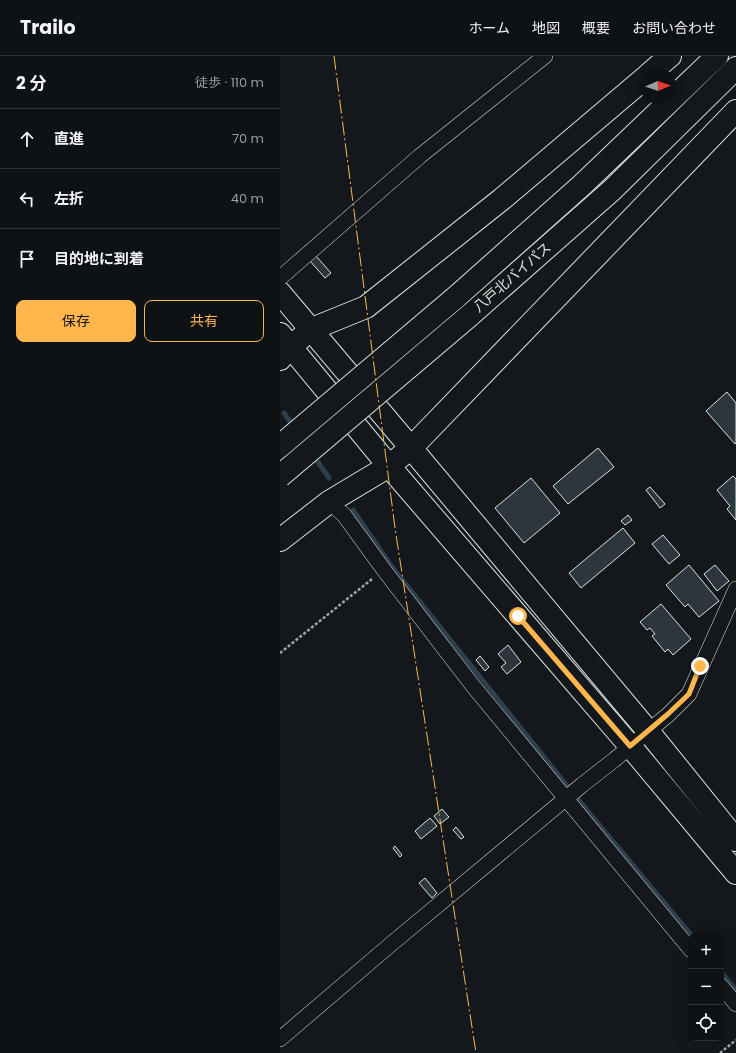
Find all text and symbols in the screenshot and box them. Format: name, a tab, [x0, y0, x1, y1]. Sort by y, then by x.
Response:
text: Trailo	[20, 14, 76, 41]
text: ホーム	[468, 18, 510, 38]
text: 地図	[532, 18, 560, 38]
text: 概要	[582, 18, 610, 38]
text: お問い合わせ	[632, 18, 716, 38]
north arrow	[640, 68, 676, 104]
text: 2 分	[16, 71, 46, 95]
text: 徒歩 · 110 m	[195, 73, 264, 92]
icon: ahead	[16, 128, 38, 150]
text: 直進	[54, 128, 84, 149]
text: 70 m	[232, 129, 264, 148]
icon: left	[16, 188, 38, 210]
text: 左折	[54, 188, 84, 209]
text: 40 m	[231, 189, 264, 208]
street label: 八戸北バイパス	[469, 237, 555, 317]
icon: arrive	[16, 248, 38, 270]
text: 目的地に到着	[54, 248, 144, 269]
button: 保存	[16, 300, 136, 342]
button: 共有	[144, 300, 264, 342]
route start	[509, 607, 527, 625]
route end	[691, 657, 709, 675]
map controls	[688, 933, 724, 1041]
button: +	[688, 933, 724, 969]
button: −	[688, 969, 724, 1005]
button: locate	[688, 1005, 724, 1041]

